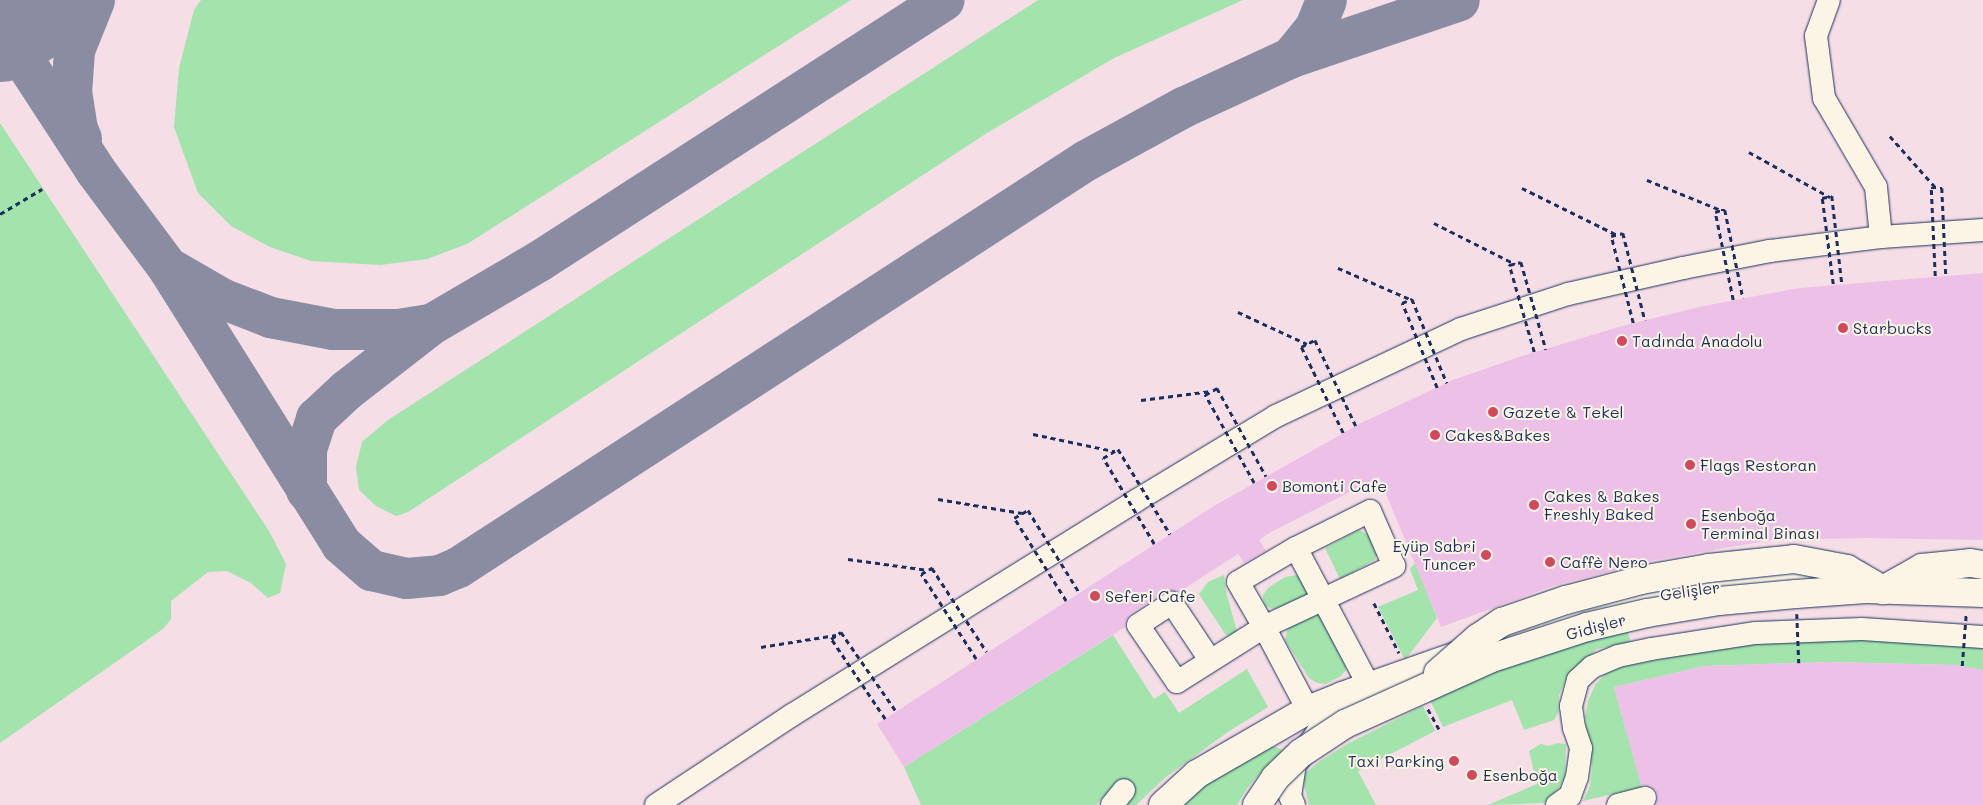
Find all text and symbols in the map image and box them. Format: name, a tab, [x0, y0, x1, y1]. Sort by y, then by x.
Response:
place label: Starbucks	[1853, 318, 1932, 338]
marker: Starbucks	[1837, 322, 1849, 334]
place label: Tadında Anadolu	[1632, 331, 1762, 351]
marker: Tadında Anadolu	[1616, 335, 1628, 347]
place label: Gazete & Tekel	[1503, 402, 1624, 422]
marker: Gazete & Tekel	[1487, 406, 1499, 418]
place label: Cakes&Bakes	[1445, 425, 1550, 445]
marker: Cakes&Bakes	[1429, 429, 1441, 441]
place label: Flags Restoran	[1700, 455, 1816, 475]
marker: Flags Restoran	[1684, 459, 1696, 471]
place label: Bomonti Cafe	[1282, 476, 1387, 496]
marker: Bomonti Cafe	[1266, 480, 1278, 492]
place label: Cakes & Bakes Freshly Baked	[1544, 486, 1659, 524]
marker: Cakes & Bakes Freshly Baked	[1528, 499, 1540, 511]
place label: Esenboğa Terminal Binası	[1701, 505, 1820, 543]
marker: Esenboğa Terminal Binası	[1685, 518, 1697, 530]
place label: Eyüp Sabri Tuncer	[1393, 536, 1476, 574]
marker: Eyüp Sabri Tuncer	[1480, 549, 1492, 561]
place label: Caffè Nero	[1560, 552, 1647, 572]
marker: Caffè Nero	[1544, 556, 1556, 568]
street label: Gelişler	[1659, 577, 1721, 605]
place label: Seferi Cafe	[1105, 586, 1196, 606]
marker: Seferi Cafe	[1089, 590, 1101, 602]
street label: Gidişler	[1564, 610, 1628, 644]
place label: Taxi Parking	[1348, 751, 1444, 771]
marker: Taxi Parking	[1448, 755, 1460, 767]
place label: Esenboğa	[1483, 765, 1558, 785]
marker: Esenboğa	[1465, 768, 1479, 782]

